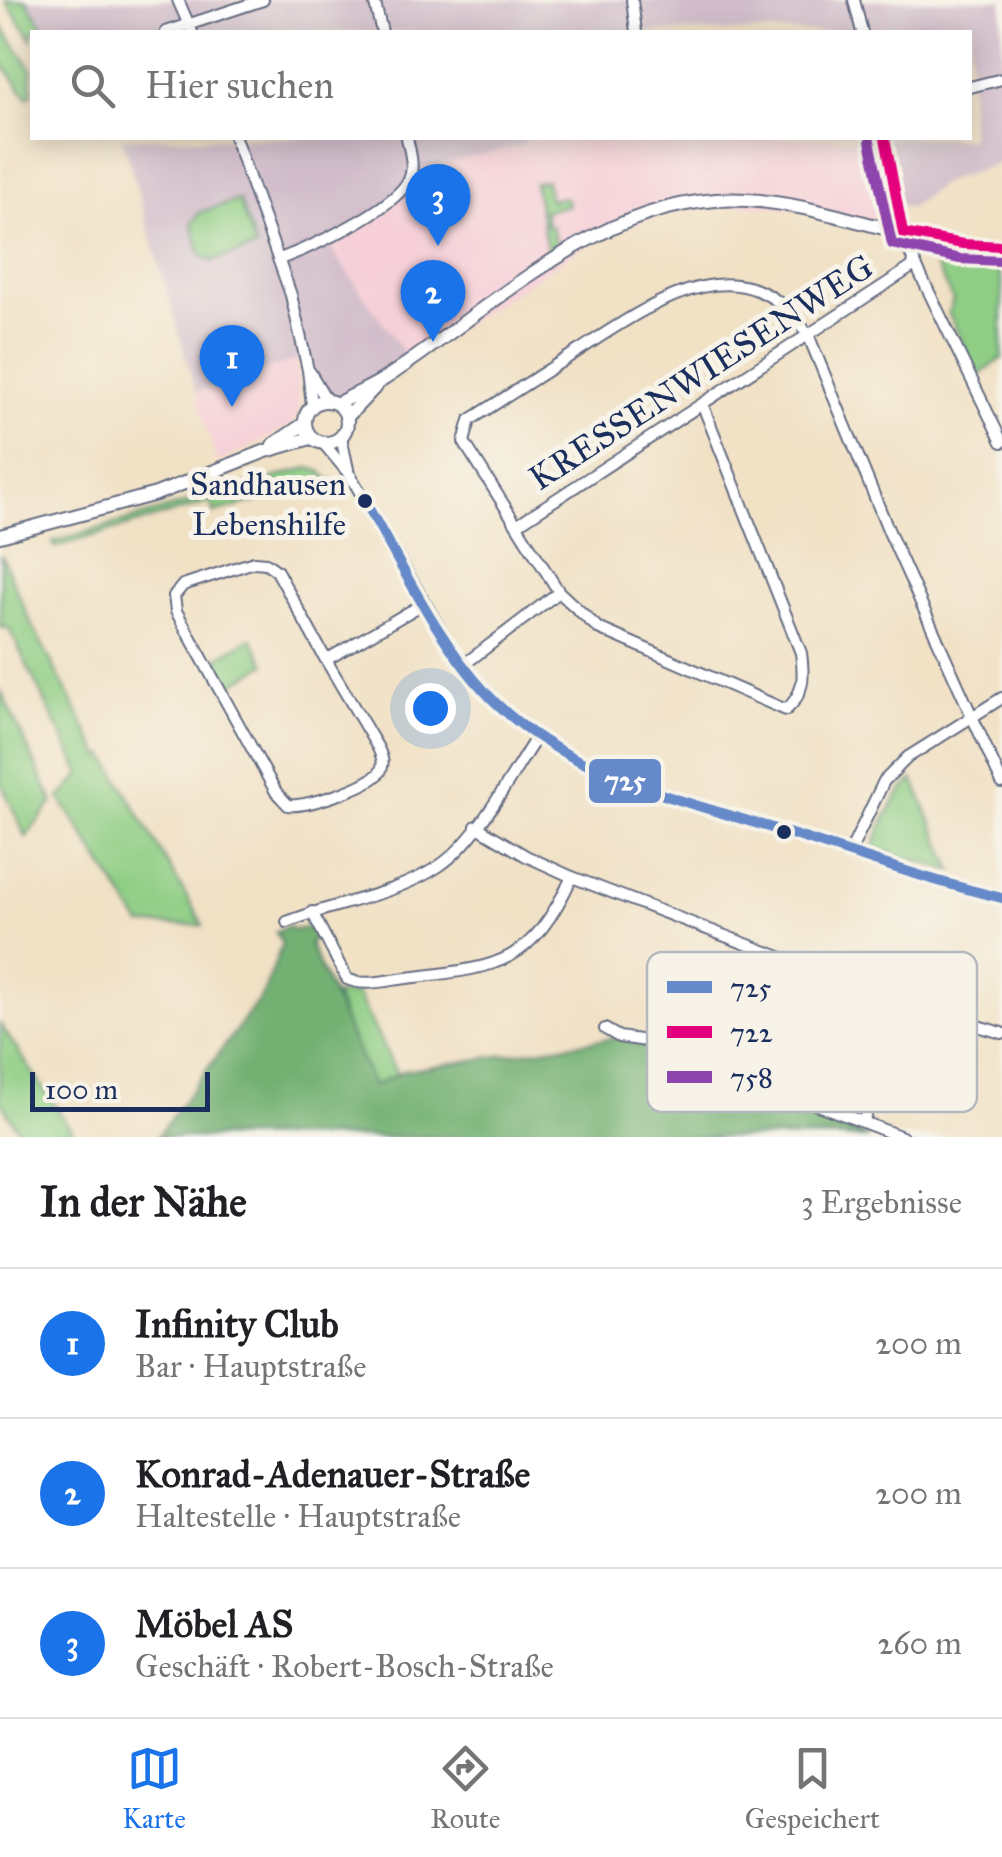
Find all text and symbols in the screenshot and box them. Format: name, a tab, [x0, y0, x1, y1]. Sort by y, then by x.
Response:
search box	[30, 30, 972, 140]
icon: search	[65, 58, 120, 113]
text: Hier suchen	[145, 62, 334, 108]
pin: 3	[406, 164, 470, 246]
street label: KRESSENWIESENWEG	[521, 245, 881, 500]
pin: 2	[400, 260, 466, 342]
pin: 1	[200, 324, 264, 407]
place label: Sandhausen Lebenshilfe	[190, 465, 346, 544]
marker: Sandhausen Lebenshilfe	[355, 491, 375, 511]
your location	[405, 683, 456, 734]
line badge: 725	[587, 757, 663, 805]
text: 725	[604, 763, 646, 798]
unlabelled marker	[774, 822, 794, 842]
legend	[647, 952, 977, 1112]
text: 725	[730, 970, 772, 1005]
text: 722	[730, 1015, 773, 1050]
text: 758	[730, 1060, 773, 1095]
scale bar	[30, 1067, 210, 1112]
text: 100 m	[45, 1072, 118, 1107]
text: In der Nähe	[40, 1176, 247, 1228]
text: 3 Ergebnisse	[801, 1183, 962, 1222]
text: Infinity Club	[135, 1301, 339, 1347]
text: 1	[66, 1324, 79, 1363]
text: 200 m	[875, 1324, 962, 1363]
text: Bar · Hauptstraße	[135, 1347, 366, 1386]
text: Konrad-Adenauer-Straße	[135, 1451, 530, 1497]
text: 2	[65, 1474, 80, 1513]
text: 200 m	[875, 1474, 962, 1513]
text: Haltestelle · Hauptstraße	[135, 1497, 461, 1536]
text: Möbel AS	[135, 1601, 293, 1647]
text: 3	[66, 1624, 79, 1663]
text: 260 m	[877, 1624, 962, 1663]
text: Geschäft · Robert-Bosch-Straße	[135, 1647, 554, 1686]
tab: Karte	[122, 1741, 186, 1836]
tab: Route	[430, 1741, 501, 1836]
tab: Gespeichert	[745, 1741, 880, 1836]

